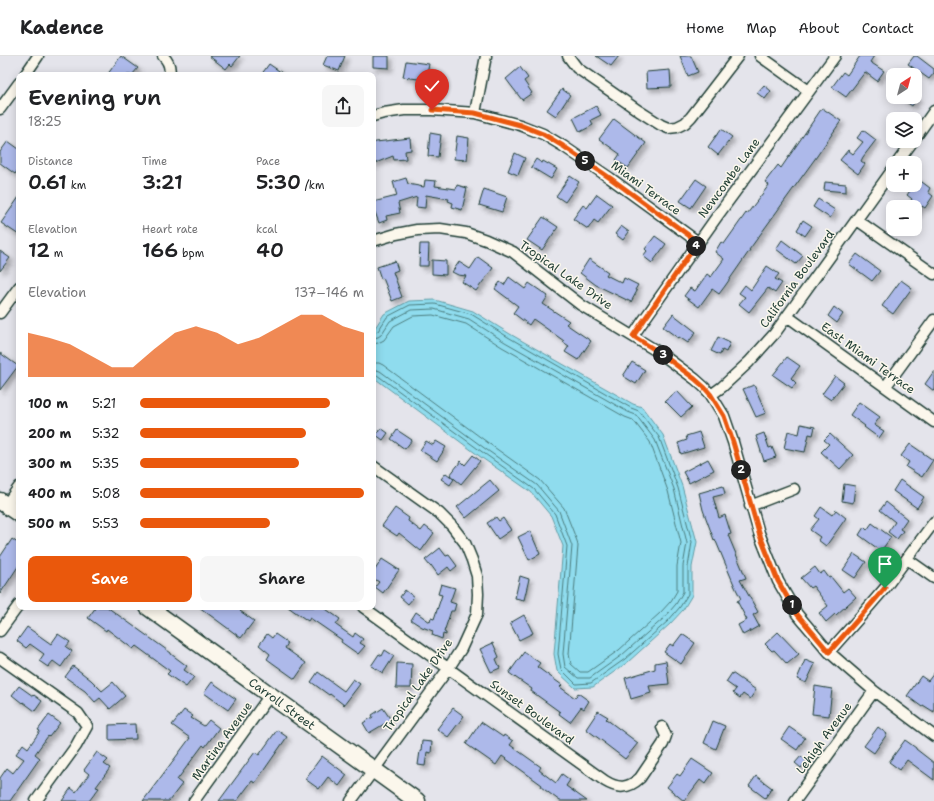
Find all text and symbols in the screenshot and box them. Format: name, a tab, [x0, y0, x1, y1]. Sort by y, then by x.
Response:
text: Kadence	[20, 15, 104, 40]
text: Home	[686, 19, 725, 37]
text: Map	[747, 19, 777, 37]
text: About	[799, 19, 840, 37]
text: Contact	[862, 19, 914, 37]
north arrow	[886, 68, 922, 104]
map controls	[886, 68, 922, 236]
pin	[415, 69, 449, 110]
icon: check	[421, 75, 443, 97]
text: Evening run	[28, 83, 161, 112]
button: share	[322, 85, 364, 127]
button: layers	[886, 112, 922, 148]
text: 18:25	[28, 113, 62, 130]
street label: Newcombe Lane	[695, 135, 764, 221]
pin: 5	[575, 151, 595, 171]
text: 5	[582, 153, 588, 168]
text: Distance	[28, 154, 73, 169]
text: Time	[142, 154, 167, 169]
text: Pace	[256, 154, 280, 169]
button: +	[886, 156, 922, 192]
street label: Miami Terrace	[608, 157, 684, 219]
text: 0.61	[28, 169, 67, 195]
text: 3:21	[142, 169, 183, 195]
text: 5:30	[256, 169, 301, 195]
text: km	[67, 178, 86, 193]
text: /km	[301, 178, 324, 193]
button: −	[886, 200, 922, 236]
text: Elevation	[28, 222, 77, 237]
text: Heart rate	[142, 222, 198, 237]
text: kcal	[256, 222, 277, 237]
street label: California Boulevard	[756, 226, 838, 331]
pin: 4	[686, 236, 706, 256]
text: 12	[28, 237, 50, 263]
text: 166	[142, 237, 178, 263]
text: 40	[256, 237, 284, 263]
street label: Tropical Lake Drive	[516, 237, 616, 313]
text: 4	[692, 238, 700, 253]
text: m	[50, 246, 63, 261]
text: bpm	[178, 246, 204, 261]
text: Elevation	[28, 284, 86, 301]
text: 137–146 m	[295, 284, 364, 301]
street label: East Miami Terrace	[818, 318, 918, 398]
pin: 3	[653, 345, 673, 365]
text: 3	[659, 347, 667, 362]
text: 100 m	[28, 395, 68, 412]
text: 5:21	[92, 395, 116, 412]
text: 200 m	[28, 425, 71, 442]
text: 5:32	[92, 425, 120, 442]
text: 300 m	[28, 455, 72, 472]
text: 5:35	[92, 455, 119, 472]
pin: 2	[731, 460, 751, 480]
text: 2	[737, 462, 745, 477]
text: 400 m	[28, 485, 72, 502]
text: 5:08	[92, 485, 121, 502]
text: 500 m	[28, 515, 71, 532]
text: 5:53	[92, 515, 119, 532]
pin	[868, 547, 902, 588]
icon: arrive	[874, 553, 896, 575]
button: Save	[28, 556, 192, 602]
button: Share	[200, 556, 364, 602]
pin: 1	[782, 595, 802, 615]
text: 1	[789, 597, 795, 612]
street label: Tropical Lake Drive	[380, 635, 456, 735]
street label: Carroll Street	[245, 674, 319, 734]
street label: Sunset Boulevard	[487, 676, 577, 748]
street label: Martina Avenue	[188, 698, 256, 784]
street label: Lehigh Avenue	[793, 699, 856, 777]

